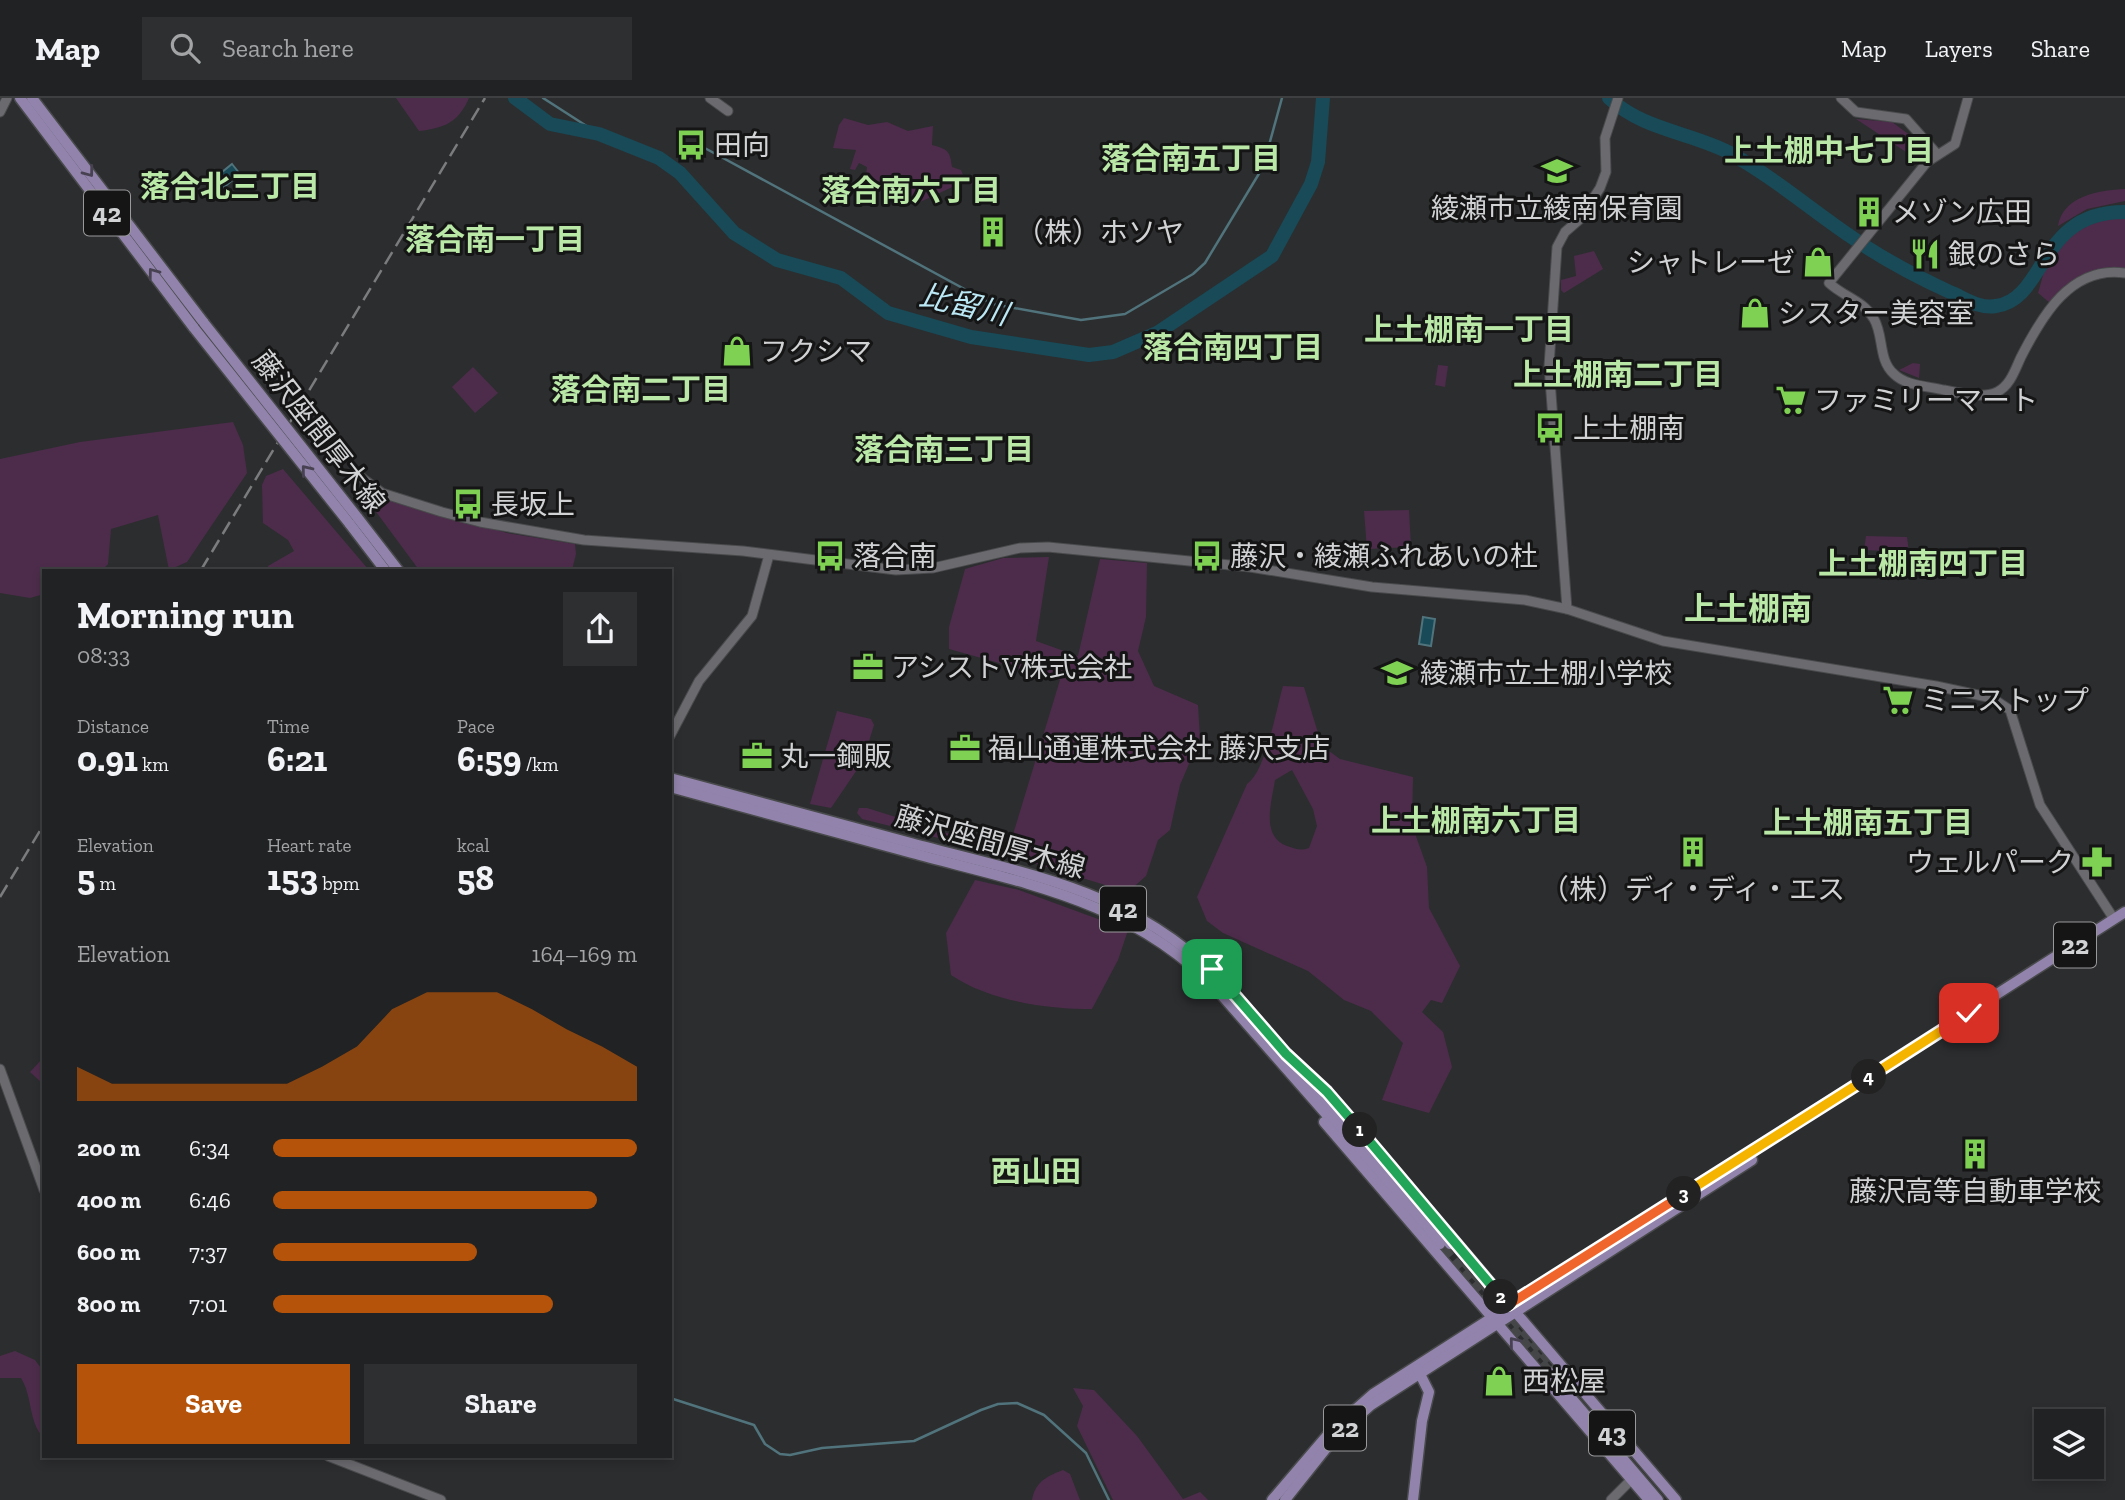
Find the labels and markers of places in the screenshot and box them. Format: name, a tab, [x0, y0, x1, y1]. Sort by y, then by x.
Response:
bus stop icon: 田向	[674, 128, 708, 162]
place label: 田向	[714, 129, 770, 162]
school or university icon: 綾瀬市立綾南保育園	[1540, 154, 1574, 188]
place label: 綾瀬市立綾南保育園	[1431, 192, 1683, 225]
building icon: メゾン広田	[1852, 195, 1886, 229]
place label: メゾン広田	[1892, 196, 2032, 229]
building icon: （株）ホソヤ	[976, 215, 1010, 249]
place label: （株）ホソヤ	[1016, 216, 1184, 249]
restaurant icon: 銀のさら	[1908, 237, 1942, 271]
place label: 銀のさら	[1948, 238, 2060, 271]
shop icon: シャトレーゼ	[1801, 245, 1835, 279]
place label: シャトレーゼ	[1627, 246, 1795, 279]
shop icon: シスター美容室	[1738, 296, 1772, 330]
place label: シスター美容室	[1778, 297, 1974, 330]
shop icon: フクシマ	[720, 334, 754, 368]
place label: フクシマ	[760, 335, 872, 368]
supermarket icon: ファミリーマート	[1774, 383, 1808, 417]
place label: ファミリーマート	[1814, 384, 2038, 417]
bus stop icon: 上土棚南	[1533, 411, 1567, 445]
place label: 上土棚南	[1573, 412, 1685, 445]
bus stop icon: 長坂上	[451, 487, 485, 521]
place label: 長坂上	[491, 488, 575, 521]
bus stop icon: 落合南	[813, 539, 847, 573]
bus stop icon: 藤沢・綾瀬ふれあいの杜	[1190, 539, 1224, 573]
place label: 落合南	[853, 540, 937, 573]
place label: 藤沢・綾瀬ふれあいの杜	[1230, 540, 1538, 573]
office icon: アシストV株式会社	[851, 650, 885, 684]
place label: アシストV株式会社	[891, 651, 1132, 684]
school or university icon: 綾瀬市立土棚小学校	[1380, 656, 1414, 690]
place label: 綾瀬市立土棚小学校	[1420, 657, 1672, 690]
supermarket icon: ミニストップ	[1881, 683, 1915, 717]
place label: ミニストップ	[1921, 684, 2089, 717]
office icon: 福山通運株式会社 藤沢支店	[948, 731, 982, 765]
place label: 福山通運株式会社 藤沢支店	[988, 732, 1330, 765]
office icon: 丸一鋼販	[740, 739, 774, 773]
place label: 丸一鋼販	[780, 740, 892, 773]
building icon: （株）ディ・ディ・エス	[1676, 835, 1710, 869]
pharmacy icon: ウェルパーク	[2080, 845, 2114, 879]
place label: ウェルパーク	[1906, 846, 2074, 879]
place label: （株）ディ・ディ・エス	[1541, 873, 1845, 906]
pin	[1182, 939, 1242, 999]
pin	[1939, 983, 1999, 1043]
pin: 4	[1852, 1060, 1886, 1094]
pin: 1	[1342, 1112, 1378, 1148]
building icon: 藤沢高等自動車学校	[1958, 1137, 1992, 1171]
place label: 藤沢高等自動車学校	[1849, 1175, 2101, 1208]
pin: 3	[1666, 1176, 1702, 1212]
pin: 2	[1484, 1280, 1518, 1314]
shop icon: 西松屋	[1482, 1364, 1516, 1398]
place label: 西松屋	[1522, 1365, 1606, 1398]

